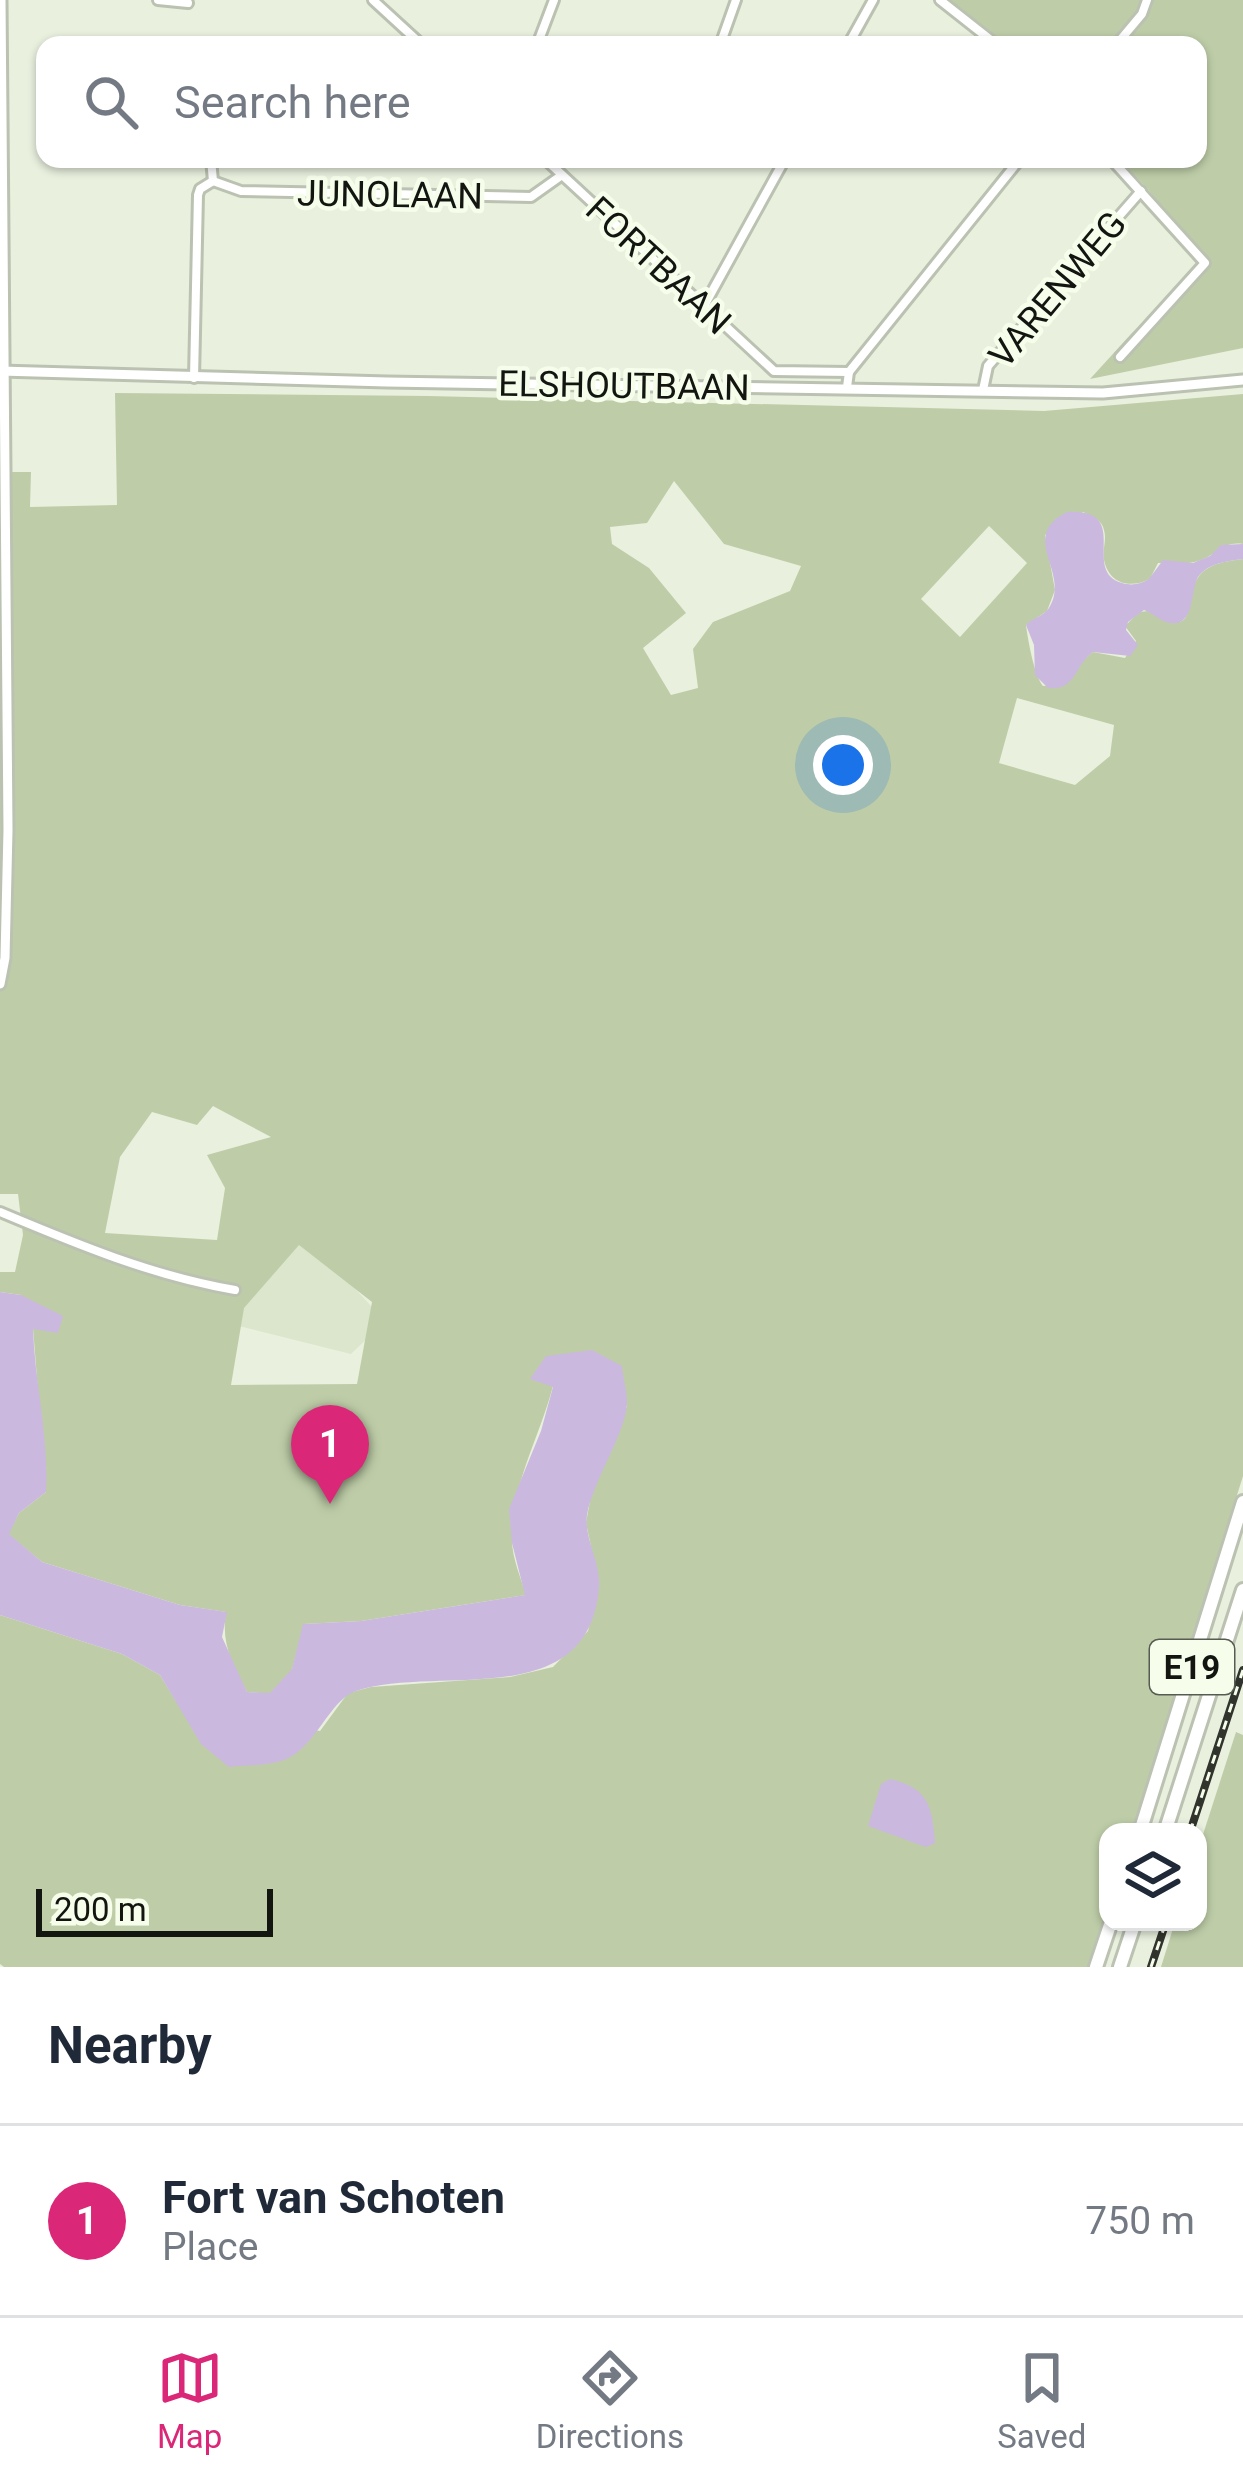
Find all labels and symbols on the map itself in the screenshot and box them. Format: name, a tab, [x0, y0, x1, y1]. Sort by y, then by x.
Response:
street label: JUNOLAAN	[297, 172, 483, 218]
street label: FORTBAAN	[577, 188, 739, 343]
street label: VARENWEG	[981, 203, 1135, 376]
street label: ELSHOUTBAAN	[498, 363, 750, 409]
your location	[813, 735, 873, 795]
pin: 1	[291, 1405, 369, 1504]
road number: E19	[1150, 1640, 1234, 1694]
scale bar	[36, 1883, 273, 1936]

